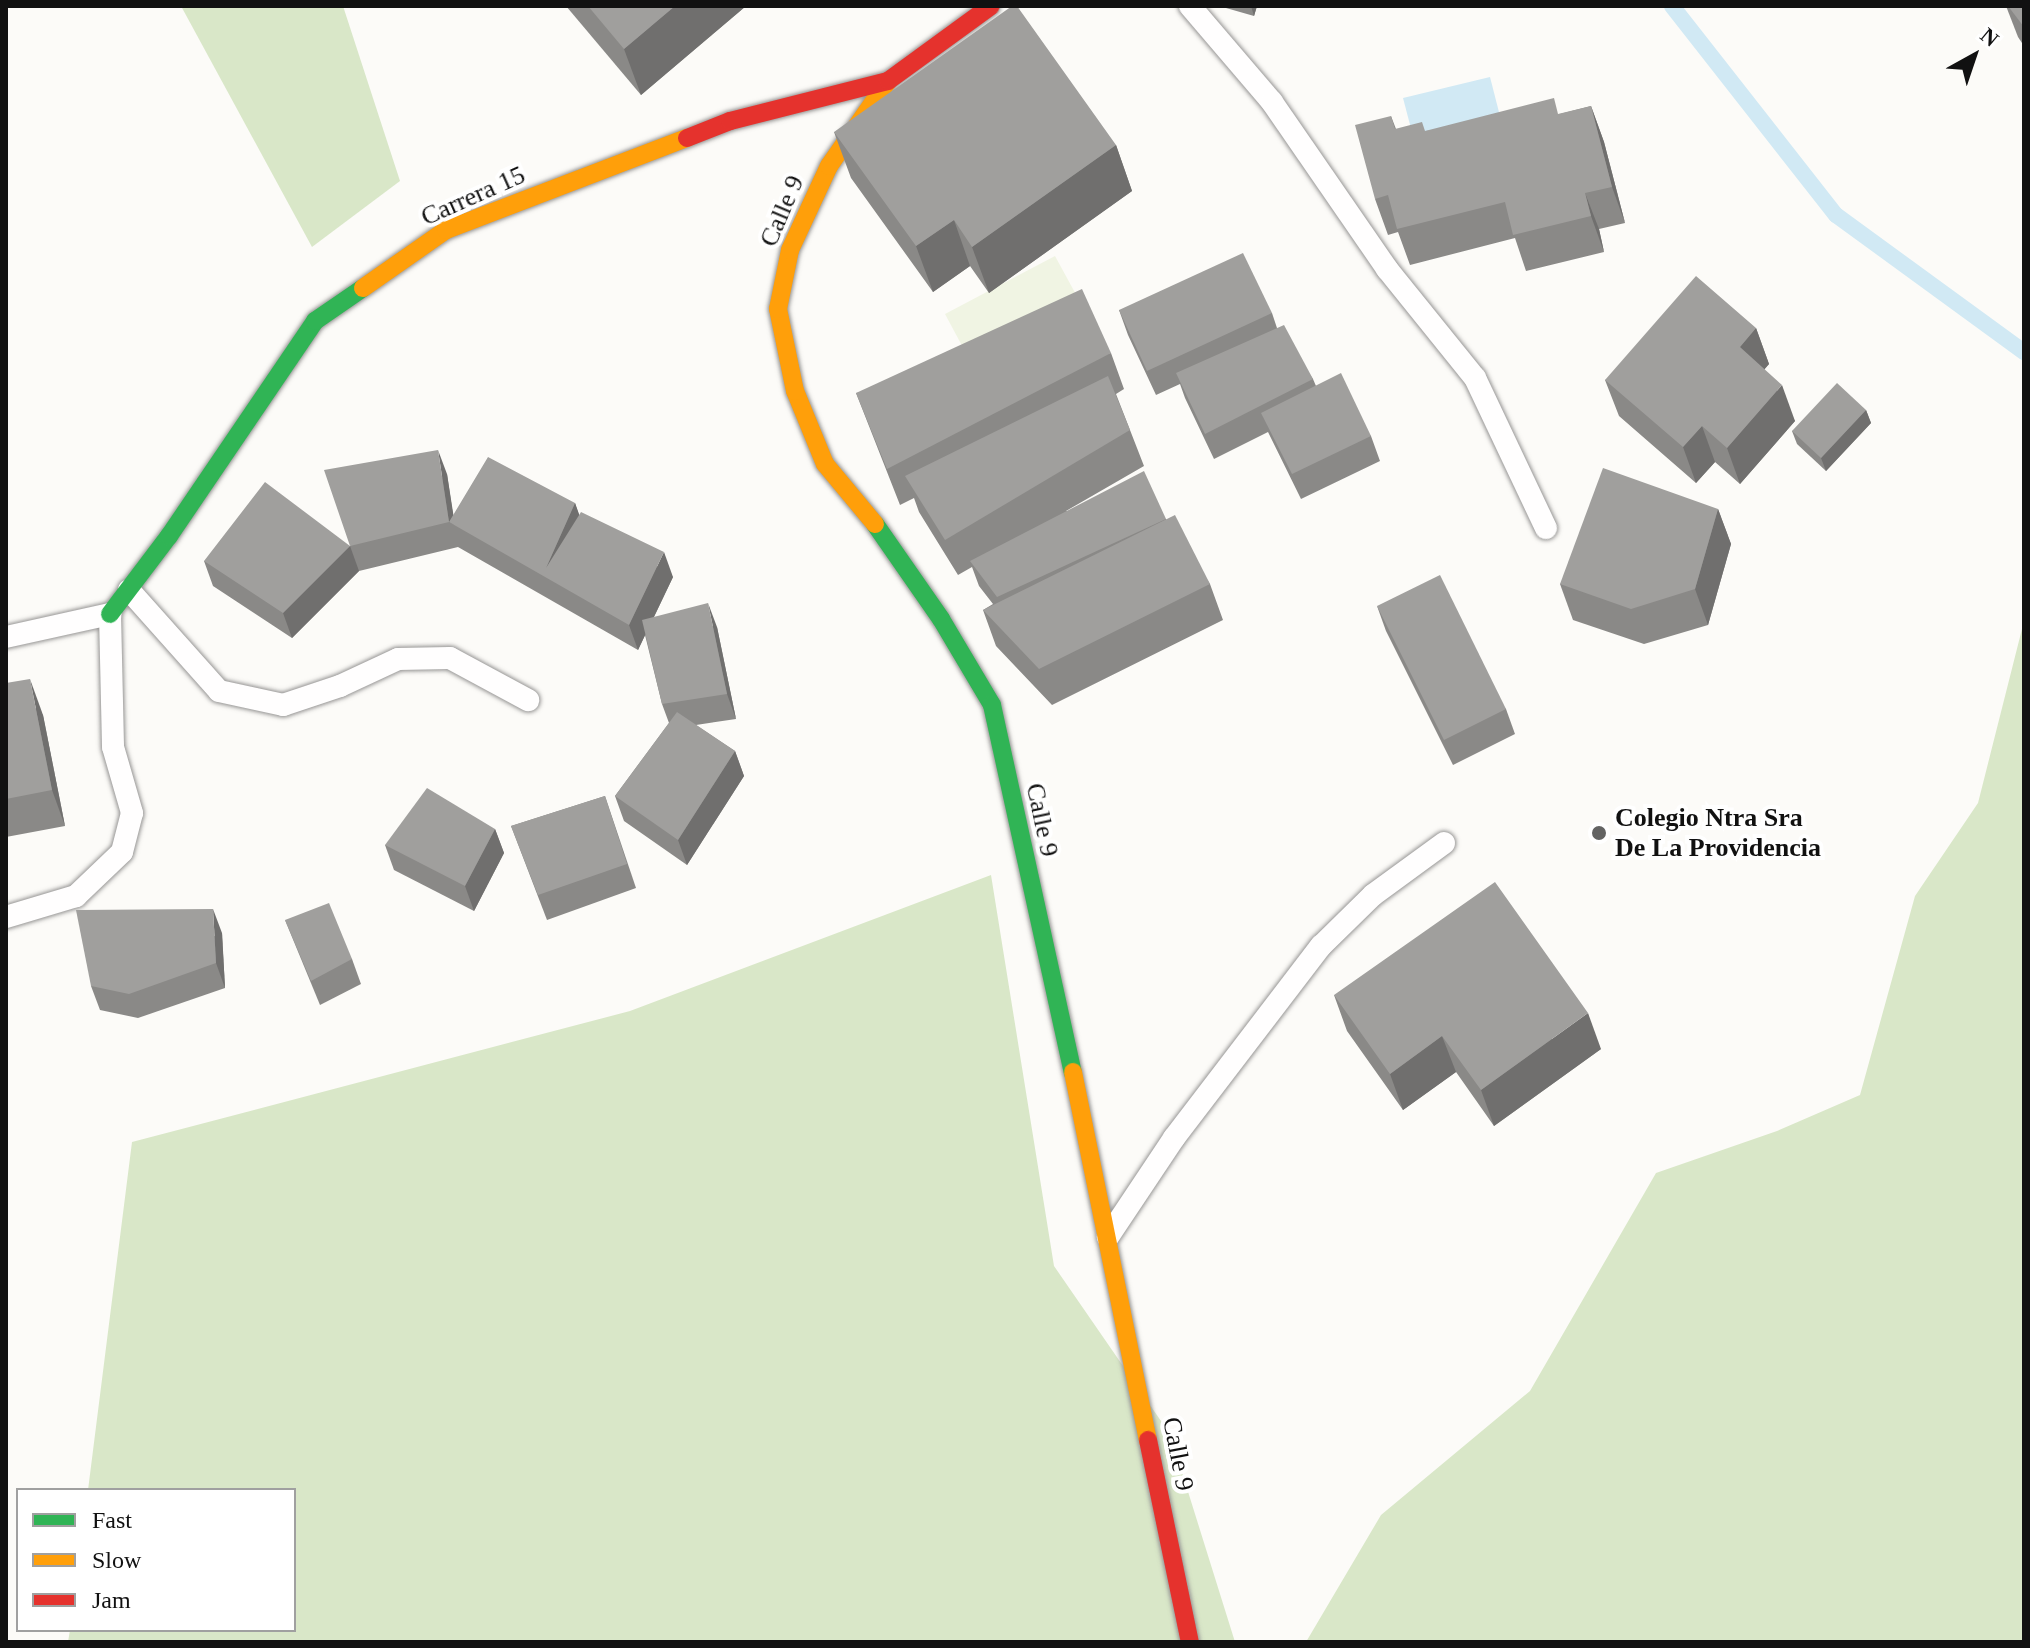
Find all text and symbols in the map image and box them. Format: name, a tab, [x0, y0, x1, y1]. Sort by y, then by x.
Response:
north arrow	[1934, 16, 2014, 96]
text: N	[1976, 23, 2004, 52]
street label: Carrera 15	[416, 159, 530, 233]
street label: Calle 9	[753, 171, 811, 251]
street label: Calle 9	[1019, 780, 1065, 860]
place label: Colegio Ntra Sra De La Providencia	[1615, 802, 1821, 864]
marker: Colegio Ntra Sra De La Providencia	[1590, 824, 1608, 842]
street label: Calle 9	[1156, 1415, 1200, 1493]
legend	[16, 1488, 296, 1632]
text: Fast	[92, 1507, 132, 1533]
text: Slow	[92, 1547, 141, 1573]
text: Jam	[92, 1587, 131, 1613]

